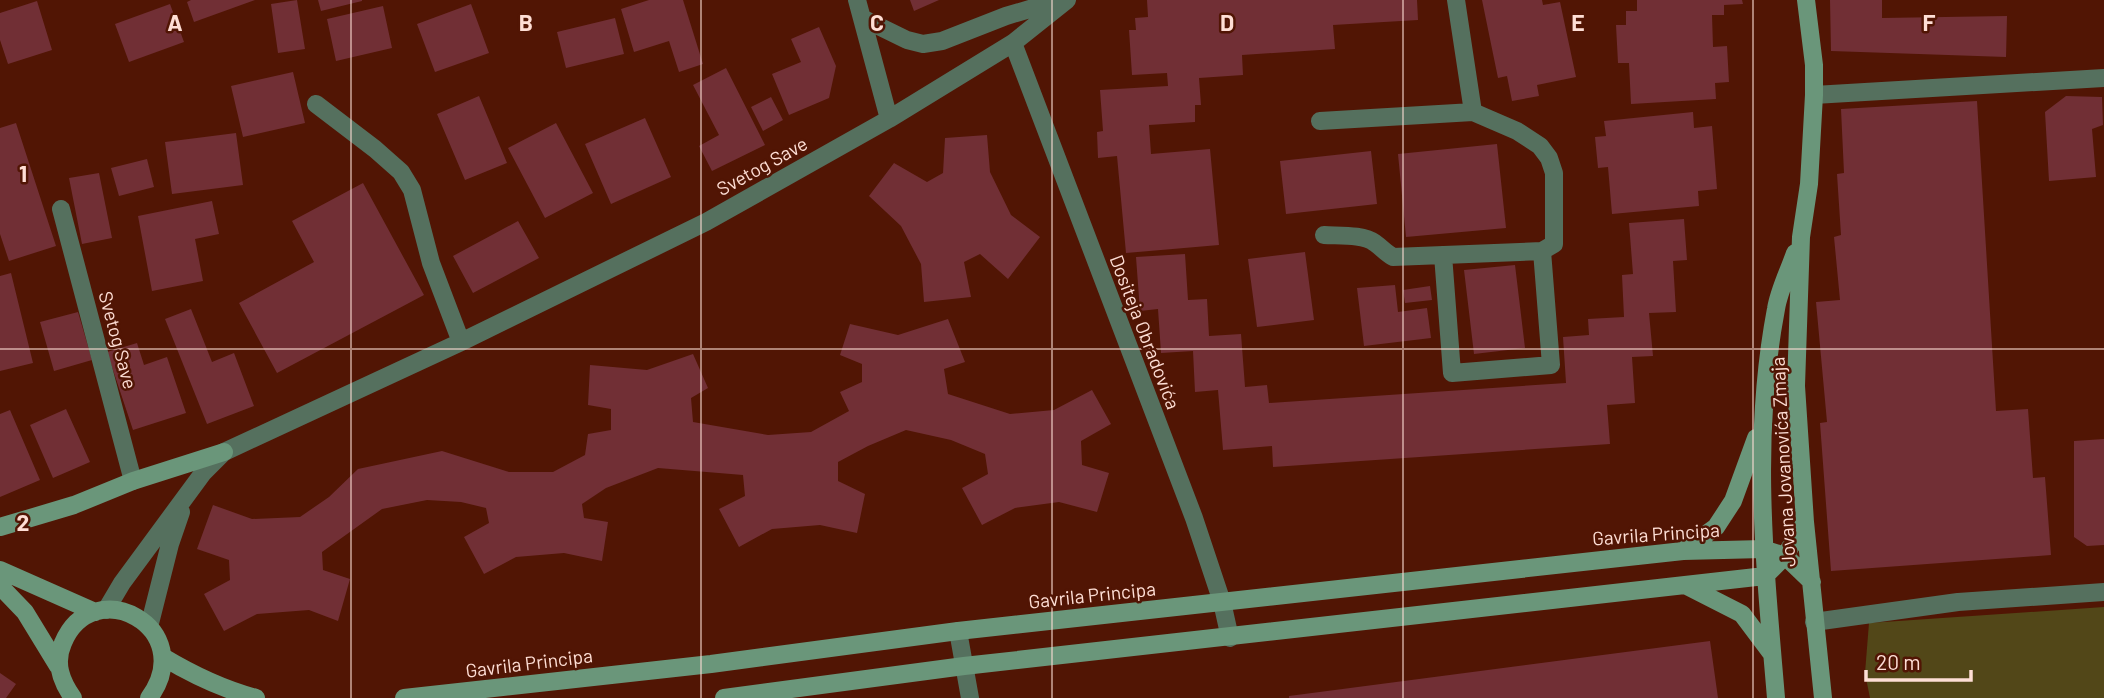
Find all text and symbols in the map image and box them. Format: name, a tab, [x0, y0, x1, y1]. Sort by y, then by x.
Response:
text: A	[167, 8, 183, 36]
text: B	[519, 8, 533, 36]
text: C	[870, 8, 884, 36]
text: D	[1220, 8, 1234, 36]
text: E	[1571, 8, 1585, 36]
text: F	[1923, 8, 1936, 36]
street label: Svetog Save	[712, 131, 811, 200]
text: 1	[19, 159, 27, 187]
street label: Dositeja Obradovića	[1105, 251, 1186, 412]
street label: Svetog Save	[94, 288, 143, 391]
street label: Jovana Jovanovića Zmaja	[1766, 356, 1799, 568]
text: 2	[17, 508, 29, 536]
street label: Gavrila Principa	[1591, 518, 1721, 549]
street label: Gavrila Principa	[1027, 576, 1157, 613]
scale bar	[1866, 638, 1971, 682]
street label: Gavrila Principa	[464, 643, 594, 682]
text: 20 m	[1876, 649, 1921, 674]

